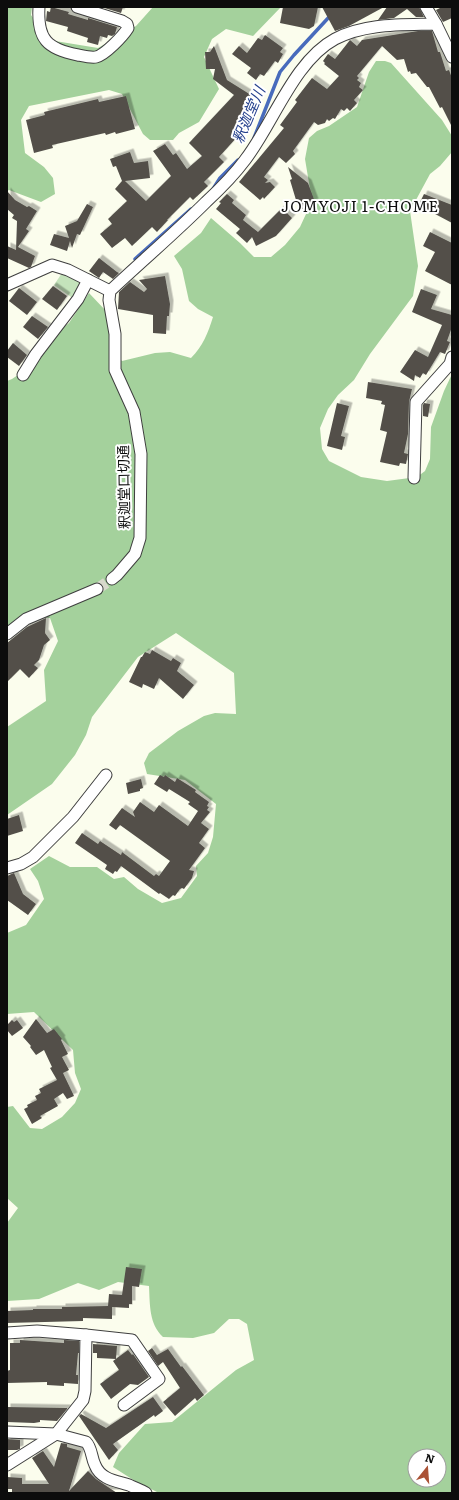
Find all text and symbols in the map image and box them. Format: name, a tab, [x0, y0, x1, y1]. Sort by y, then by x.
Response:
water label: 釈迦堂川	[225, 80, 271, 147]
district label: JOMYOJI 1-CHOME	[281, 194, 439, 217]
street label: 釈迦堂口切通	[112, 445, 134, 529]
north arrow	[407, 1448, 447, 1488]
text: N	[423, 1448, 437, 1466]

